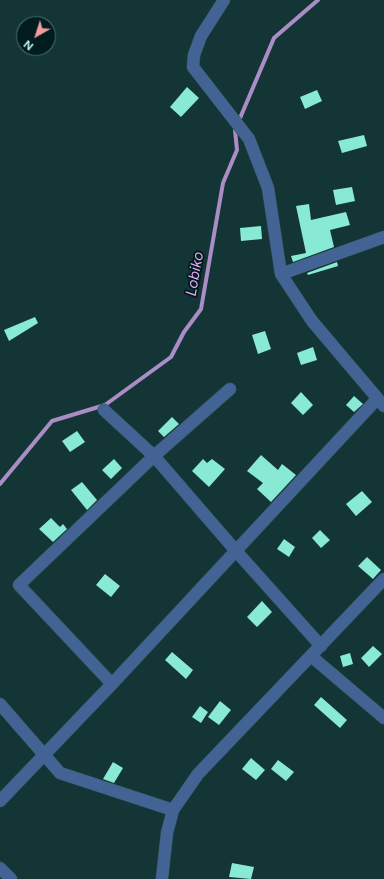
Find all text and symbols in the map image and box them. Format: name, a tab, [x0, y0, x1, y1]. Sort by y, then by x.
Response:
north arrow	[16, 16, 56, 56]
text: N	[21, 37, 36, 53]
water label: Lobiko	[182, 250, 208, 298]

